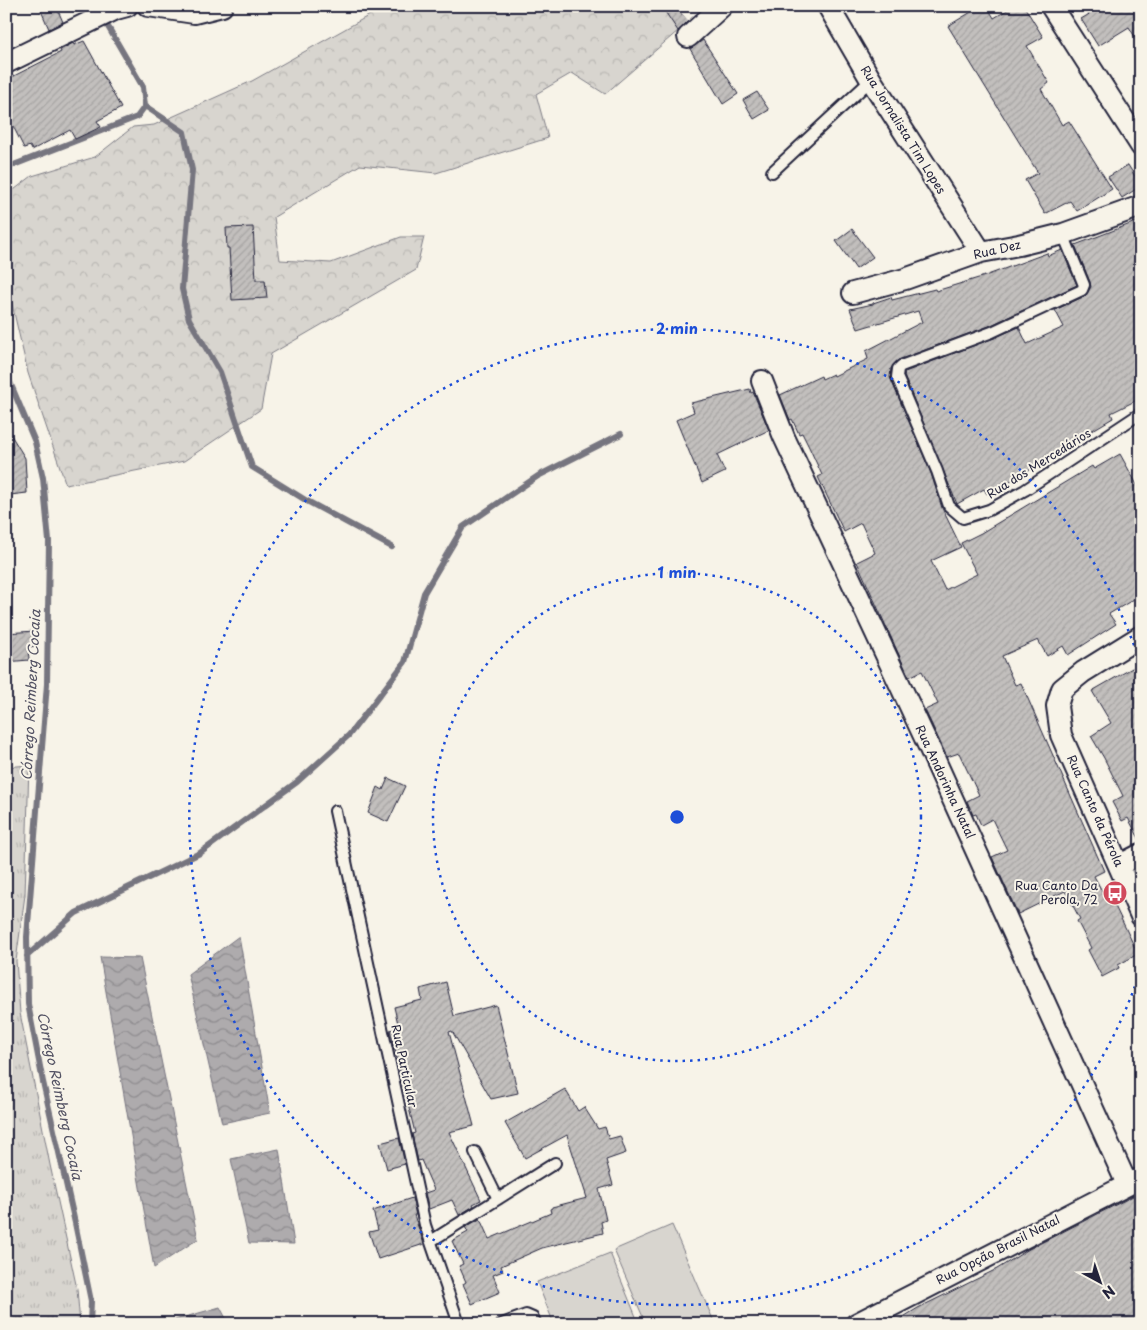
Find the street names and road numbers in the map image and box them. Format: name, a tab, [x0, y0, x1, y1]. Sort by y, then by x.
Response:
street label: Rua Jornalista Tim Lopes	[857, 62, 951, 198]
street label: Rua Dez	[971, 235, 1022, 263]
street label: Rua dos Mercedários	[983, 424, 1094, 503]
street label: Rua Andorinha Natal	[912, 722, 980, 841]
street label: Rua Canto da Pérola	[1063, 752, 1129, 870]
street label: Rua Particular	[387, 1023, 423, 1109]
street label: Rua Opção Brasil Natal	[932, 1210, 1063, 1288]

